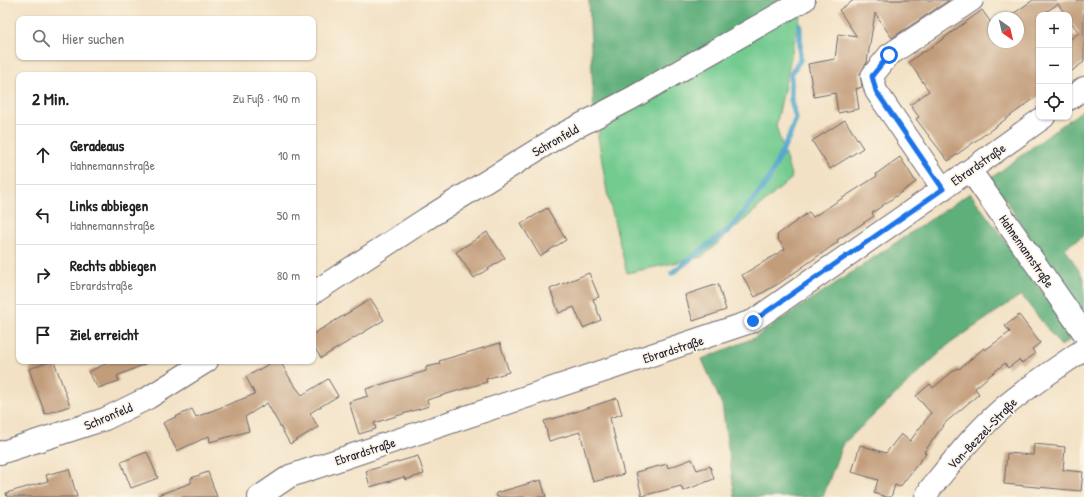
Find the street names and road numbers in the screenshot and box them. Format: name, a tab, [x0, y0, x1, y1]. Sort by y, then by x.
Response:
street label: Schronfeld	[528, 119, 582, 161]
street label: Ebrardstraße	[947, 139, 1009, 189]
street label: Hahnemannstraße	[995, 211, 1059, 291]
street label: Ebrardstraße	[640, 331, 706, 367]
street label: Von-Bezzel-Straße	[943, 393, 1021, 473]
street label: Schronfeld	[81, 398, 135, 434]
street label: Ebrardstraße	[332, 433, 398, 469]

